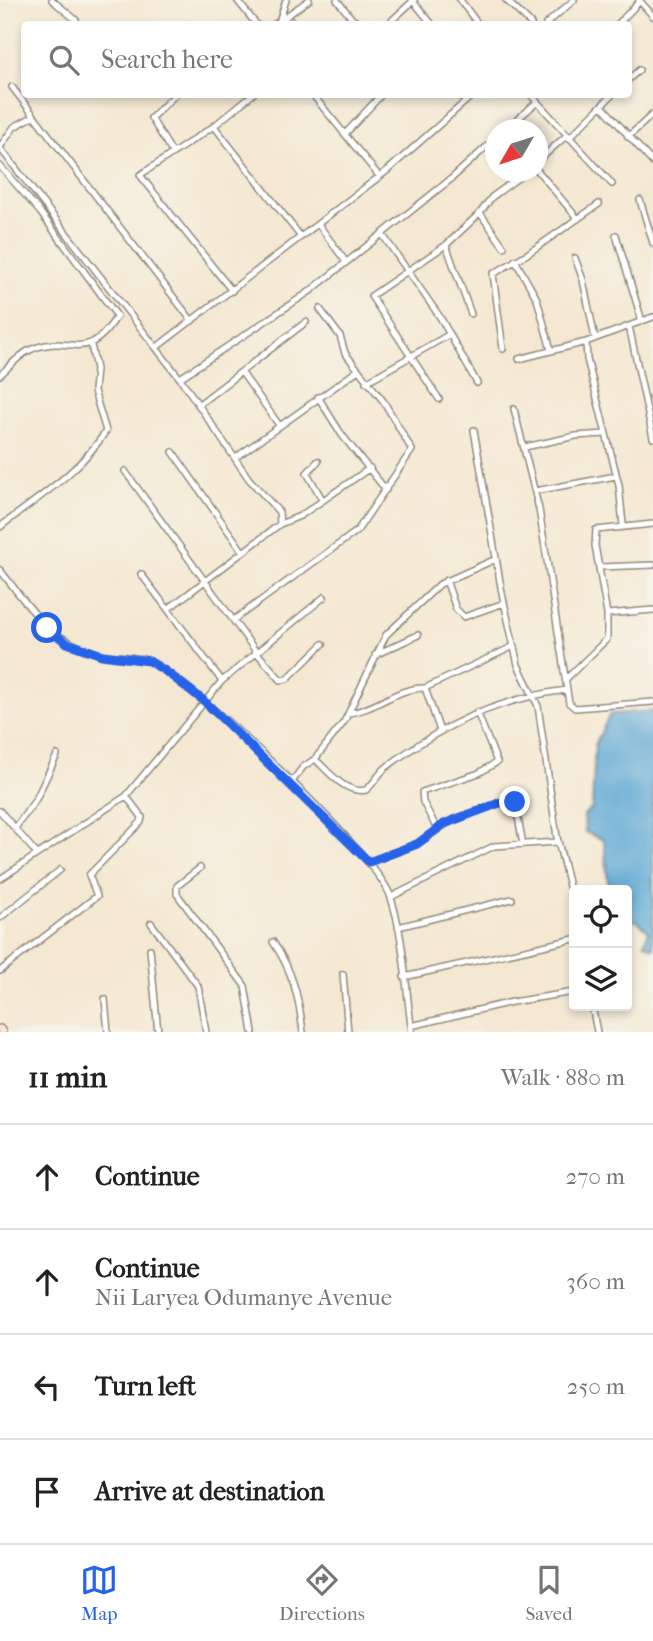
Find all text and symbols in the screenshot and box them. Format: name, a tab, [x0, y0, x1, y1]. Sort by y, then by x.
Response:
search box	[21, 21, 632, 98]
icon: search	[45, 41, 83, 79]
text: Search here	[101, 44, 233, 75]
north arrow	[485, 119, 548, 182]
route start	[31, 612, 62, 643]
route end	[499, 786, 530, 817]
map controls	[569, 885, 632, 1011]
button: locate	[569, 885, 632, 948]
button: layers	[569, 948, 632, 1011]
text: 11 min	[28, 1060, 107, 1095]
text: Walk · 880 m	[501, 1064, 625, 1091]
icon: ahead	[28, 1158, 66, 1196]
text: Continue	[95, 1161, 200, 1192]
text: 270 m	[565, 1163, 625, 1190]
text: Continue	[95, 1253, 200, 1284]
icon: ahead	[28, 1263, 66, 1301]
text: 360 m	[566, 1268, 625, 1295]
text: Nii Laryea Odumanye Avenue	[95, 1284, 392, 1311]
icon: left	[28, 1368, 66, 1406]
text: Turn left	[95, 1371, 196, 1402]
text: 250 m	[567, 1373, 625, 1400]
icon: arrive	[28, 1473, 66, 1511]
text: Arrive at destination	[95, 1476, 325, 1507]
tab: Map	[80, 1561, 118, 1625]
tab: Directions	[279, 1561, 365, 1625]
tab: Saved	[525, 1561, 573, 1625]

